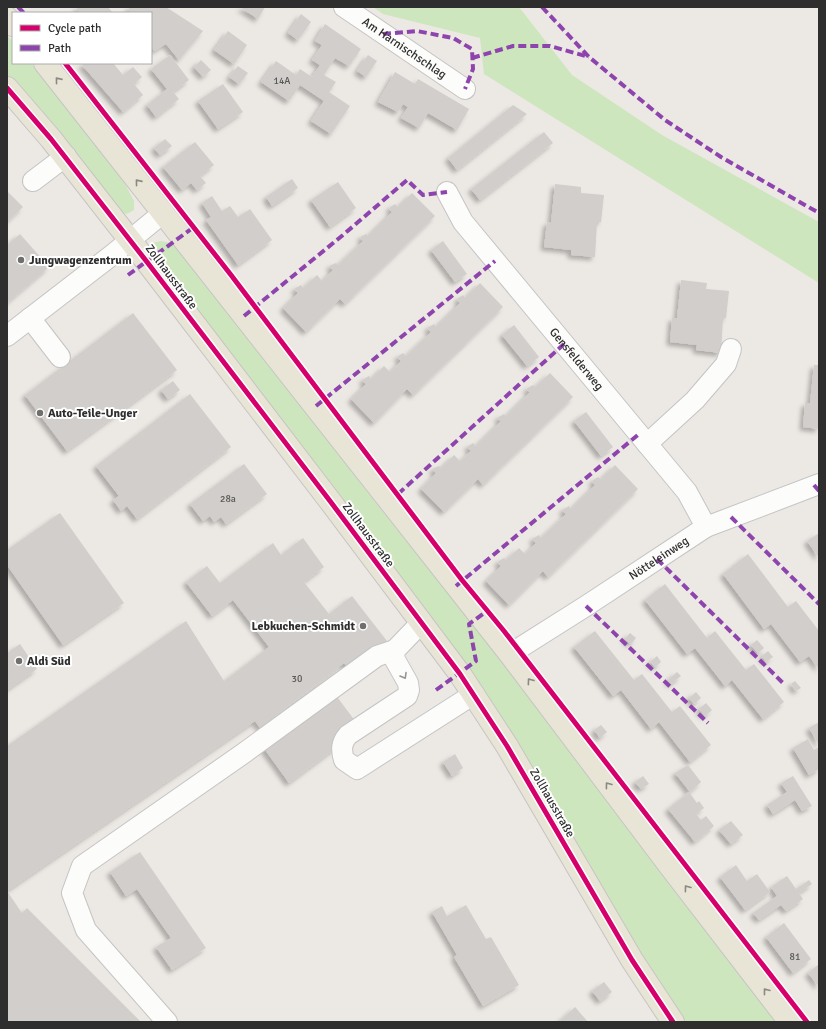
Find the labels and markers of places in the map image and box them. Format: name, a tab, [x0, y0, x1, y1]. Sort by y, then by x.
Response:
place label: Jungwagenzentrum	[29, 253, 132, 268]
marker: Jungwagenzentrum	[16, 255, 26, 265]
place label: Auto-Teile-Unger	[48, 406, 138, 421]
marker: Auto-Teile-Unger	[35, 408, 45, 418]
place label: Lebkuchen-Schmidt	[251, 619, 356, 634]
marker: Lebkuchen-Schmidt	[358, 621, 368, 631]
place label: Aldi Süd	[27, 654, 71, 669]
marker: Aldi Süd	[14, 656, 24, 666]

